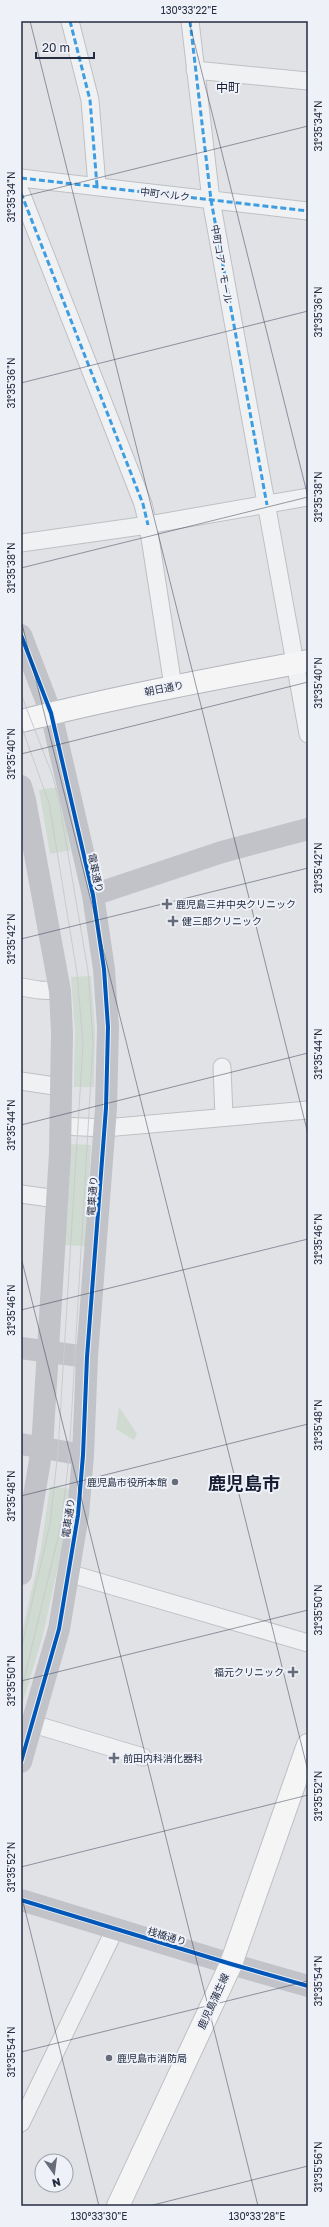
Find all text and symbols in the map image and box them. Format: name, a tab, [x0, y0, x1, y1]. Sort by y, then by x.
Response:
text: 130°33'22"E	[161, 4, 217, 16]
scale bar	[36, 34, 94, 60]
text: 20 m	[42, 40, 70, 55]
district label: 中町	[216, 80, 240, 95]
text: 31°35'34"N	[312, 100, 324, 152]
text: 31°35'34"N	[5, 171, 17, 223]
street label: 中町ベルク	[139, 185, 191, 203]
street label: 中町コア・モール	[209, 224, 235, 304]
text: 31°35'36"N	[312, 286, 324, 338]
text: 31°35'36"N	[5, 357, 17, 409]
text: 31°35'38"N	[312, 471, 324, 523]
text: 31°35'38"N	[5, 542, 17, 594]
text: 31°35'40"N	[312, 657, 324, 709]
street label: 朝日通り	[143, 678, 185, 698]
text: 31°35'40"N	[5, 728, 17, 780]
text: 31°35'42"N	[312, 842, 324, 894]
street label: 電車通り	[86, 852, 106, 894]
marker: 鹿児島三井中央クリニック	[161, 898, 173, 910]
place label: 鹿児島三井中央クリニック	[176, 898, 296, 910]
text: 31°35'42"N	[5, 913, 17, 965]
marker: 健三郎クリニック	[167, 915, 179, 927]
place label: 健三郎クリニック	[182, 915, 262, 927]
text: 31°35'44"N	[312, 1028, 324, 1080]
text: 31°35'44"N	[5, 1099, 17, 1151]
street label: 電車通り	[85, 1176, 99, 1216]
text: 31°35'46"N	[312, 1213, 324, 1265]
text: 31°35'46"N	[5, 1284, 17, 1336]
text: 31°35'48"N	[312, 1399, 324, 1451]
text: 31°35'48"N	[5, 1470, 17, 1522]
district label: 鹿児島市	[208, 1472, 280, 1494]
place label: 鹿児島市役所本館	[87, 1476, 167, 1488]
marker: 鹿児島市役所本館	[170, 1477, 180, 1487]
street label: 電車通り	[59, 1497, 77, 1539]
text: 31°35'50"N	[312, 1584, 324, 1636]
text: 31°35'50"N	[5, 1655, 17, 1707]
place label: 福元クリニック	[214, 1666, 284, 1678]
marker: 福元クリニック	[287, 1666, 299, 1678]
marker: 前田内科消化器科	[108, 1752, 120, 1764]
place label: 前田内科消化器科	[123, 1752, 203, 1764]
text: 31°35'52"N	[312, 1771, 324, 1821]
text: 31°35'52"N	[5, 1842, 17, 1892]
street label: 桟橋通り	[146, 1924, 188, 1948]
text: 31°35'54"N	[312, 1955, 324, 2007]
street label: 鹿児島蒲生線	[195, 1971, 231, 2031]
text: 31°35'54"N	[5, 2026, 17, 2078]
place label: 鹿児島市消防局	[117, 2052, 187, 2064]
marker: 鹿児島市消防局	[104, 2053, 114, 2063]
text: 31°35'56"N	[312, 2142, 324, 2193]
north arrow	[34, 2153, 74, 2193]
text: N	[51, 2176, 62, 2191]
text: 130°33'30"E	[71, 2210, 127, 2222]
text: 130°33'28"E	[229, 2210, 285, 2222]

